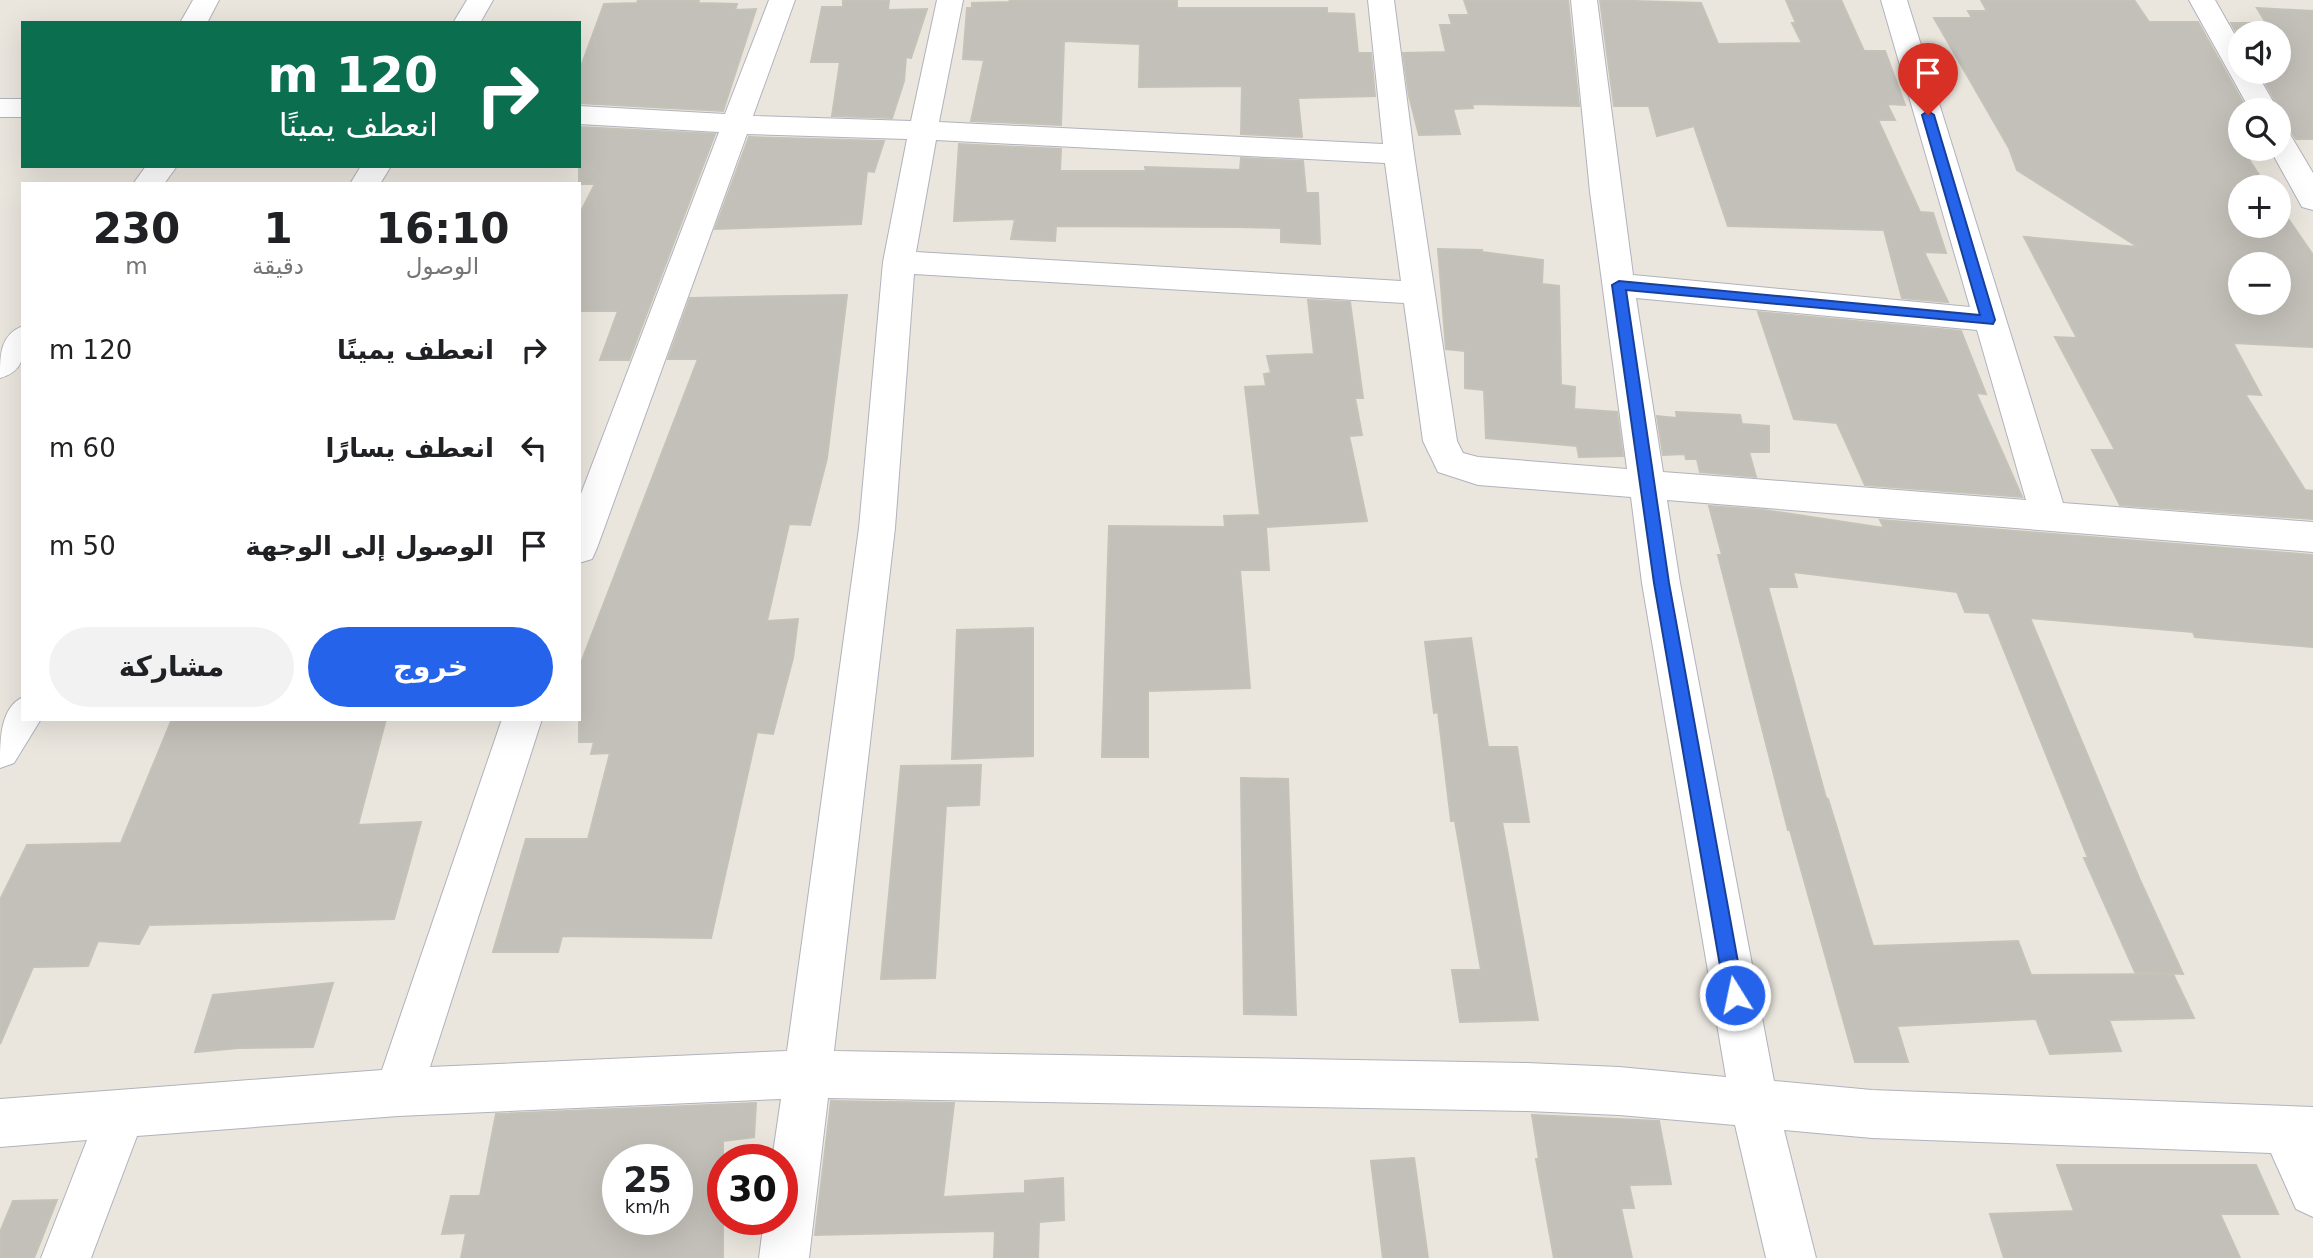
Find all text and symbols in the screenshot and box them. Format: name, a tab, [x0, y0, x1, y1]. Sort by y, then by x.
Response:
map controls	[2228, 21, 2291, 315]
button: sound	[2228, 21, 2291, 84]
pin	[1898, 43, 1958, 115]
text: 120 m	[268, 47, 438, 104]
icon: right	[462, 49, 553, 140]
icon: arrive	[1909, 54, 1947, 92]
button: search	[2228, 98, 2291, 161]
text: انعطف يمينًا	[279, 106, 438, 144]
button: +	[2228, 175, 2291, 238]
text: 230	[93, 204, 180, 253]
text: 1	[263, 204, 293, 253]
text: 16:10	[376, 204, 509, 253]
button: −	[2228, 252, 2291, 315]
text: m	[125, 253, 148, 279]
text: دقيقة	[252, 253, 304, 279]
text: الوصول	[406, 253, 479, 279]
icon: right	[515, 331, 553, 369]
text: 120 m	[49, 335, 132, 365]
text: انعطف يمينًا	[337, 335, 494, 365]
icon: left	[515, 429, 553, 467]
text: 60 m	[49, 433, 116, 463]
text: انعطف يسارًا	[325, 433, 494, 463]
icon: arrive	[515, 527, 553, 565]
text: 50 m	[49, 531, 116, 561]
text: الوصول إلى الوجهة	[245, 531, 494, 561]
button: مشاركة	[49, 627, 294, 707]
button: خروج	[308, 627, 553, 707]
position arrow	[1698, 958, 1772, 1032]
speed limit sign: 30	[707, 1144, 798, 1235]
text: 25	[623, 1160, 672, 1200]
text: km/h	[625, 1196, 670, 1217]

